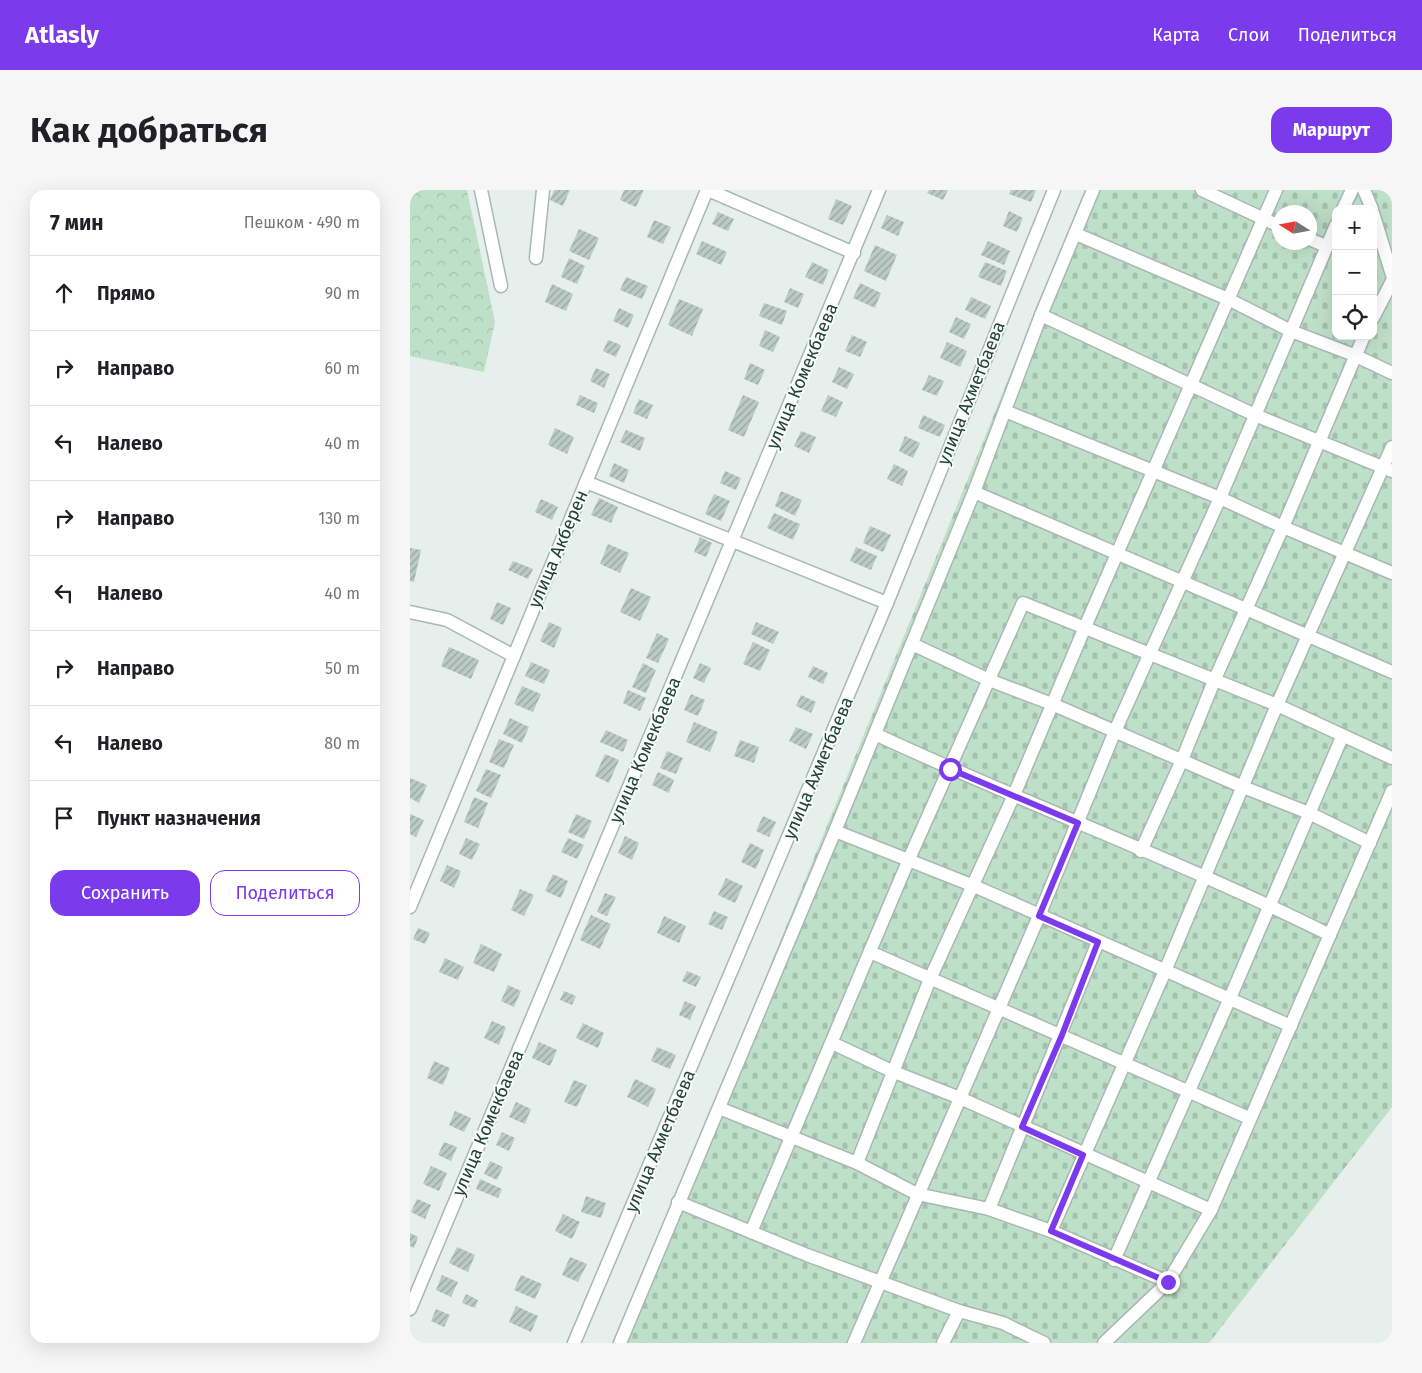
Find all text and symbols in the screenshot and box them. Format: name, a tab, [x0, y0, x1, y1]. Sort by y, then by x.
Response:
text: Atlasly	[25, 21, 99, 49]
text: Карта	[1152, 24, 1200, 46]
text: Слои	[1228, 24, 1270, 46]
text: Поделиться	[1298, 24, 1397, 46]
button: Маршрут	[1271, 107, 1392, 153]
text: Как добраться	[30, 109, 268, 151]
north arrow	[1272, 205, 1317, 250]
map controls	[1332, 205, 1377, 340]
button: +	[1332, 205, 1377, 250]
text: 7 мин	[50, 210, 104, 236]
text: Пешком · 490 m	[244, 213, 360, 232]
button: −	[1332, 250, 1377, 295]
icon: ahead	[50, 279, 78, 307]
text: Прямо	[97, 282, 155, 305]
text: 90 m	[325, 284, 360, 303]
button: locate	[1332, 295, 1377, 340]
street label: улица Комекбаева	[761, 300, 843, 452]
street label: улица Ахметбаева	[932, 318, 1010, 468]
icon: right	[50, 354, 78, 382]
text: Направо	[97, 357, 174, 380]
text: 60 m	[325, 359, 360, 378]
icon: left	[50, 429, 78, 457]
text: Налево	[97, 432, 163, 455]
text: 40 m	[325, 434, 360, 453]
street label: улица Акберен	[523, 487, 593, 611]
icon: right	[50, 504, 78, 532]
text: Направо	[97, 507, 174, 530]
text: 130 m	[318, 509, 360, 528]
icon: left	[50, 579, 78, 607]
text: Налево	[97, 582, 163, 605]
text: 40 m	[325, 584, 360, 603]
icon: right	[50, 654, 78, 682]
text: Направо	[97, 657, 174, 680]
text: 50 m	[325, 659, 360, 678]
street label: улица Комекбаева	[604, 674, 686, 826]
street label: улица Ахметбаева	[778, 693, 858, 843]
icon: left	[50, 729, 78, 757]
text: Налево	[97, 732, 163, 755]
text: 80 m	[324, 734, 360, 753]
route start	[939, 758, 962, 781]
icon: arrive	[50, 804, 78, 832]
text: Пункт назначения	[97, 807, 261, 830]
button: Сохранить	[50, 870, 200, 916]
button: Поделиться	[210, 870, 360, 916]
street label: улица Комекбаева	[447, 1047, 529, 1199]
street label: улица Ахметбаева	[620, 1066, 700, 1216]
route end	[1157, 1271, 1180, 1294]

